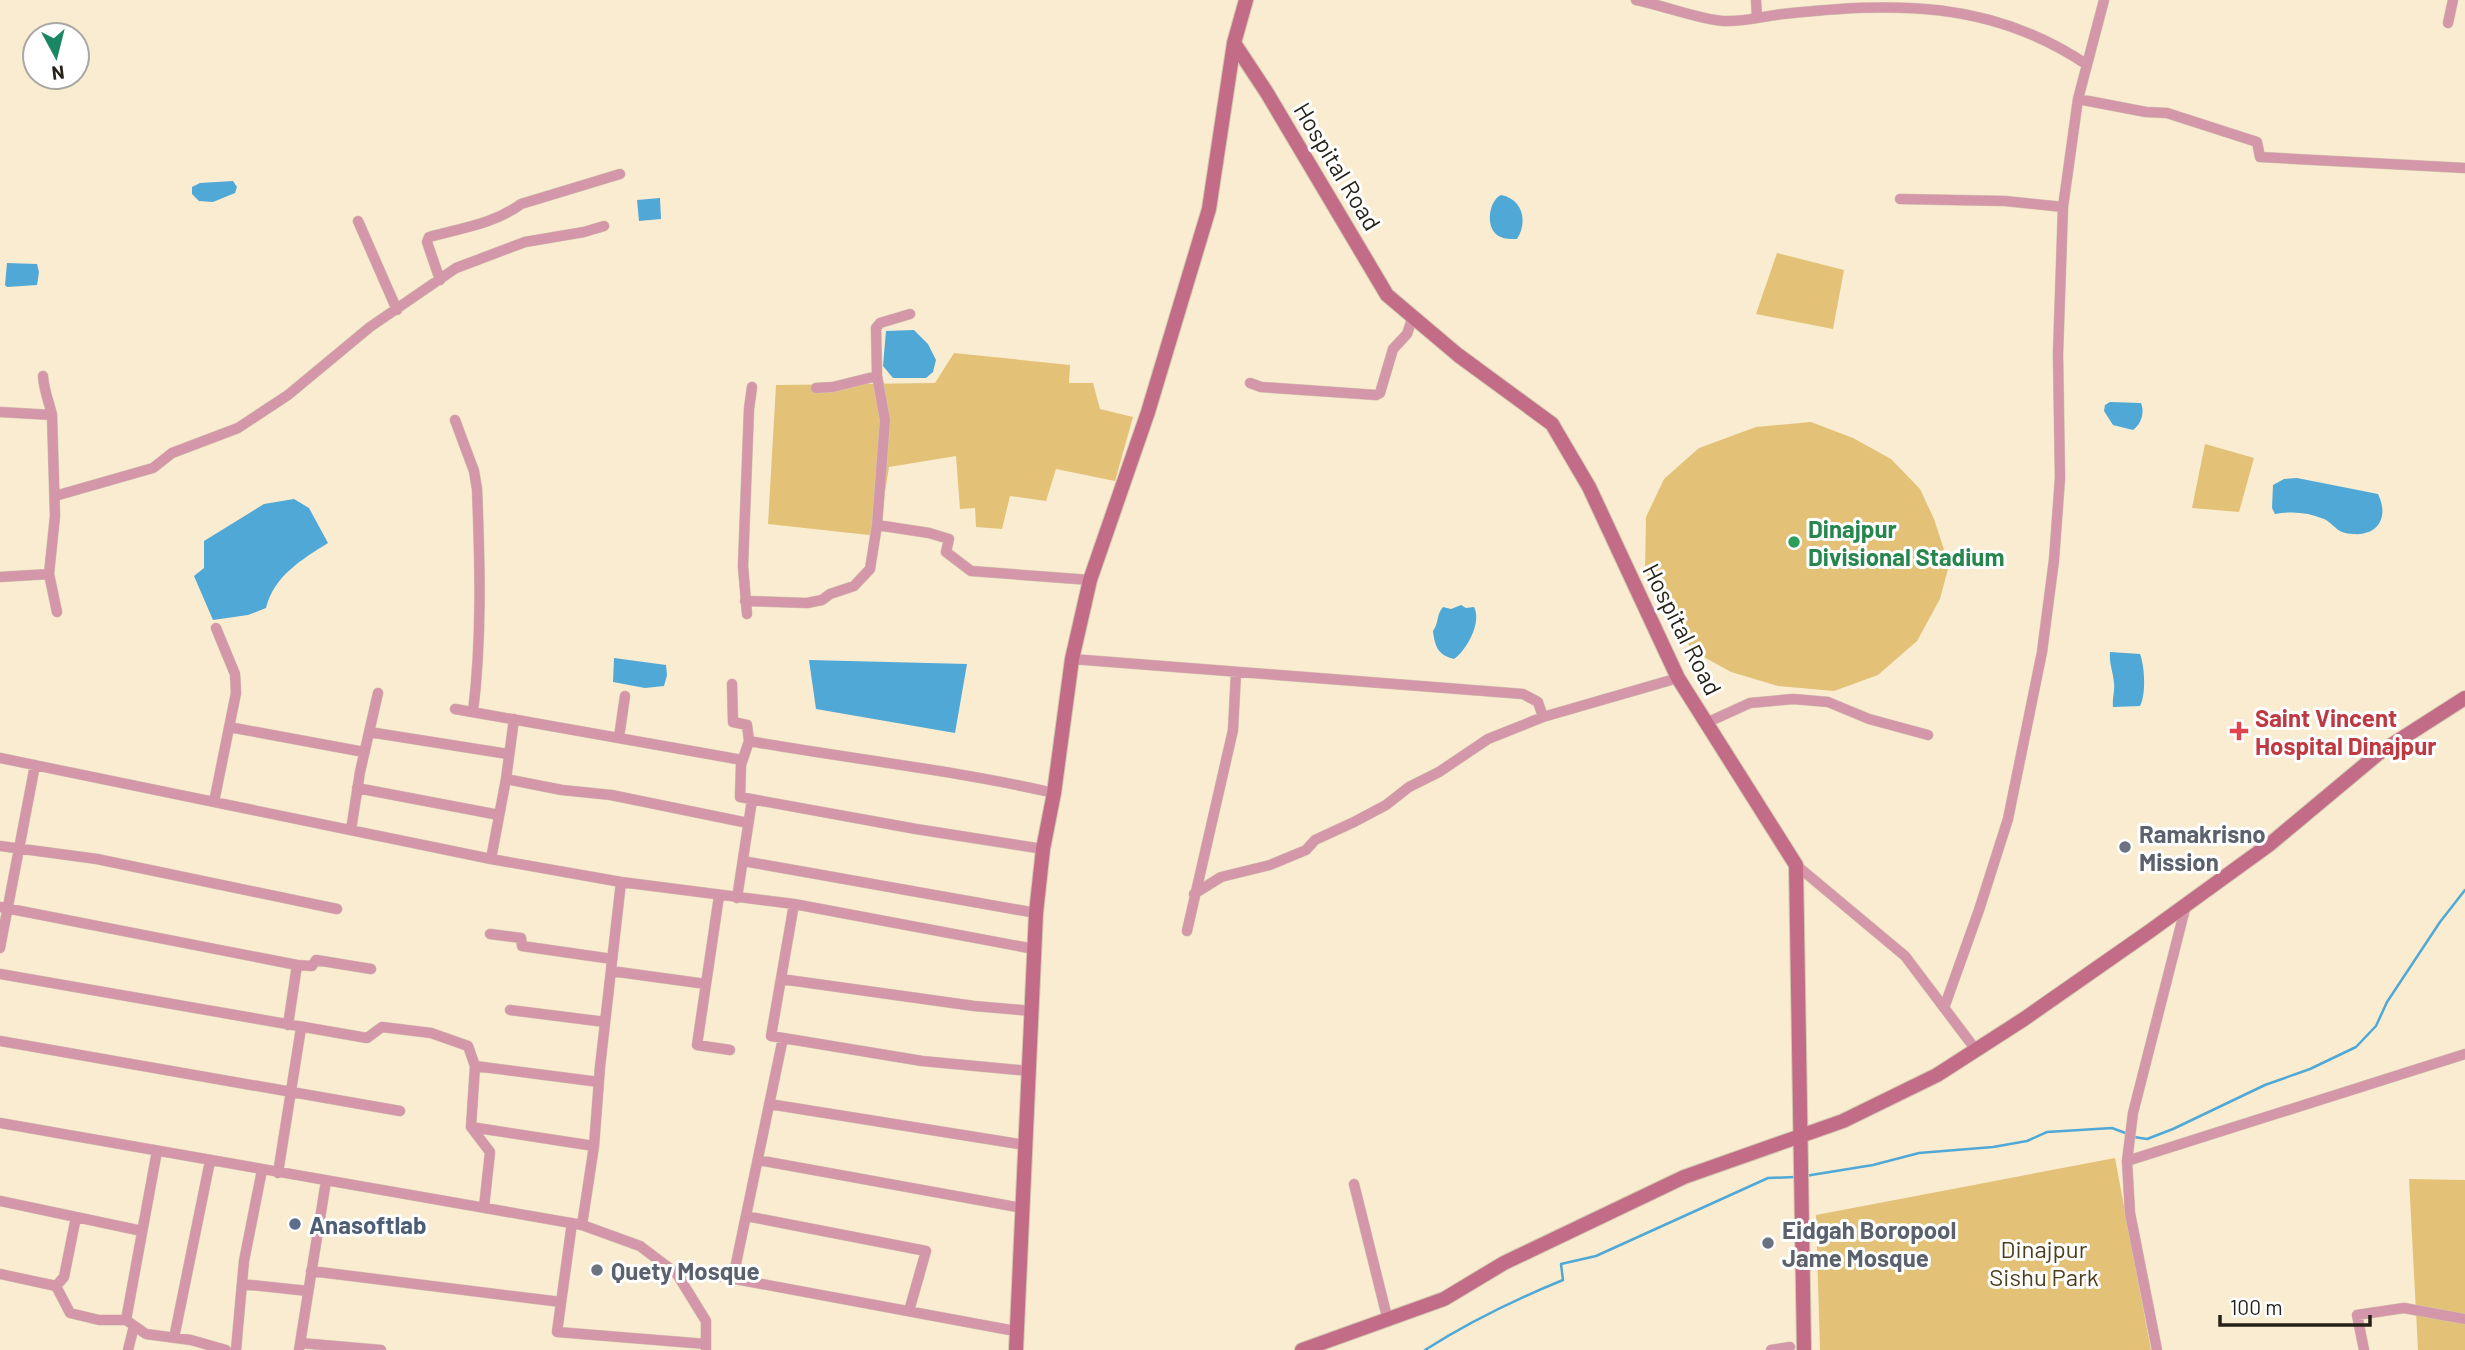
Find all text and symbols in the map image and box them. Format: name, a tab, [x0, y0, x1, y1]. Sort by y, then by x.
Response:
north arrow	[21, 21, 91, 91]
text: N	[50, 61, 66, 86]
street label: Hospital Road	[1288, 97, 1388, 235]
place label: Dinajpur Divisional Stadium	[1808, 514, 2004, 571]
marker: Dinajpur Divisional Stadium	[1786, 534, 1802, 550]
street label: Hospital Road	[1637, 558, 1729, 700]
place label: Saint Vincent Hospital Dinajpur	[2255, 703, 2436, 760]
marker: Saint Vincent Hospital Dinajpur	[2229, 721, 2249, 741]
place label: Ramakrisno Mission	[2139, 819, 2266, 876]
marker: Ramakrisno Mission	[2117, 839, 2133, 855]
place label: Anasoftlab	[309, 1210, 427, 1239]
place label: Eidgah Boropool Jame Mosque	[1782, 1215, 1956, 1272]
marker: Anasoftlab	[287, 1216, 303, 1232]
park label: Dinajpur Sishu Park	[1989, 1234, 2099, 1291]
marker: Eidgah Boropool Jame Mosque	[1760, 1235, 1776, 1251]
place label: Quety Mosque	[611, 1256, 760, 1285]
marker: Quety Mosque	[589, 1262, 605, 1278]
scale bar	[2220, 1284, 2370, 1328]
text: 100 m	[2230, 1294, 2283, 1319]

